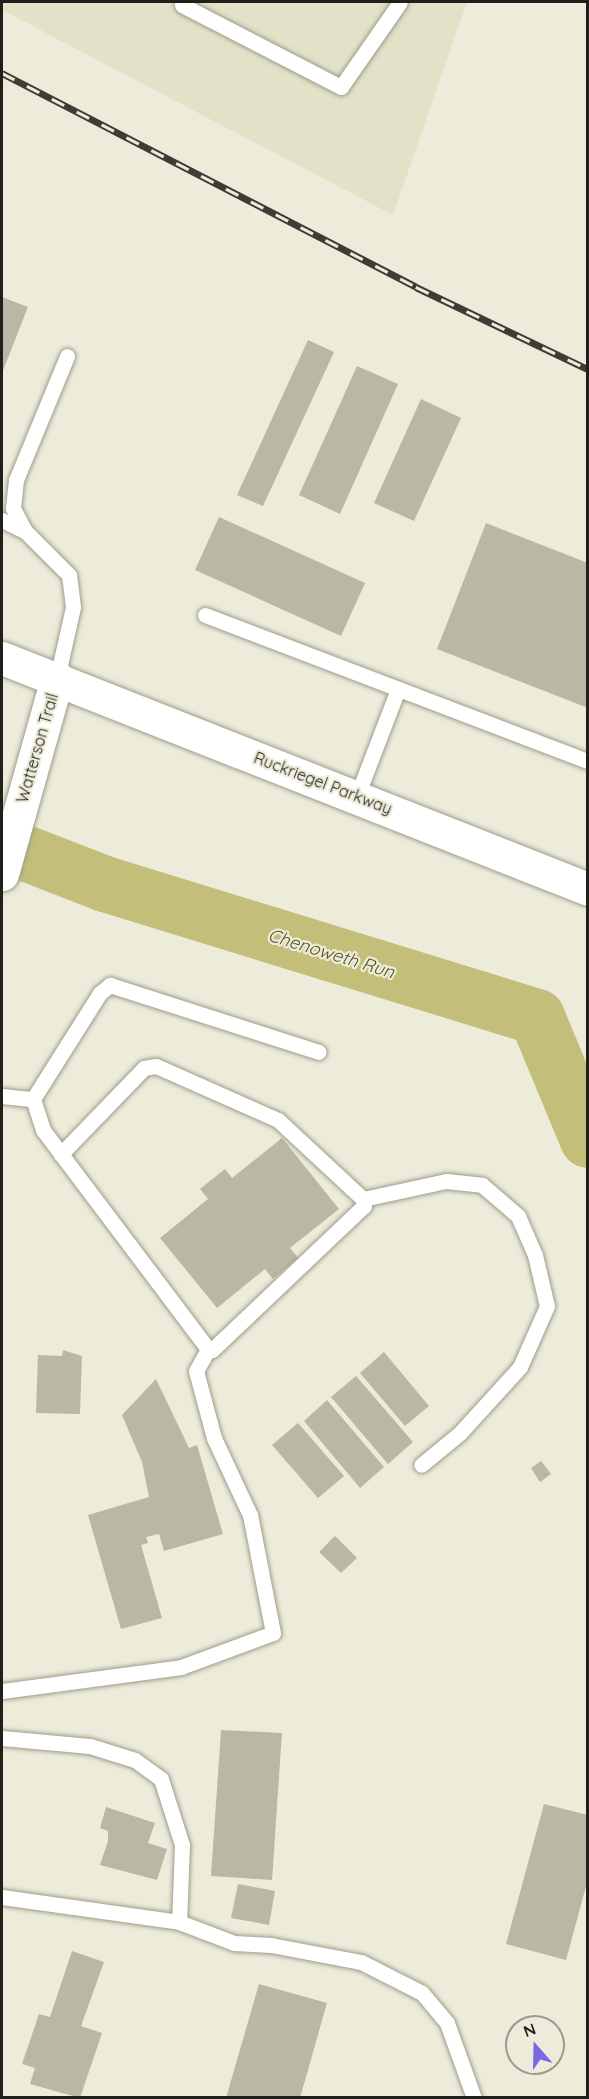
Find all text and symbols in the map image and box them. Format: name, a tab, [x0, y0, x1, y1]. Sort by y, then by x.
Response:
street label: Watterson Trail	[12, 691, 62, 805]
street label: Ruckriegel Parkway	[251, 748, 395, 818]
water label: Chenoweth Run	[265, 925, 397, 983]
north arrow	[505, 2015, 565, 2075]
text: N	[521, 2019, 538, 2041]

